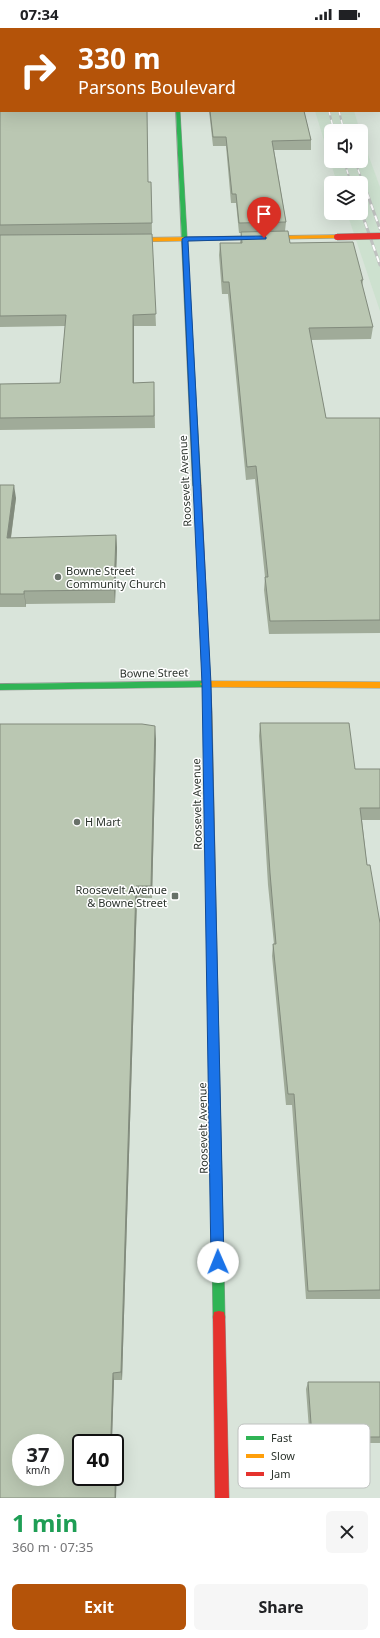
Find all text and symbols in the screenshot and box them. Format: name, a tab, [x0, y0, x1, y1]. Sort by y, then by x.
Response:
text: 07:34	[20, 4, 59, 24]
text: 330 m	[78, 39, 161, 77]
icon: right	[12, 44, 64, 96]
text: Parsons Boulevard	[78, 75, 236, 99]
map controls	[324, 124, 368, 220]
button: sound	[324, 124, 368, 168]
button: layers	[324, 176, 368, 220]
pin	[247, 197, 281, 238]
icon: arrive	[253, 203, 275, 225]
street label: Roosevelt Avenue	[175, 435, 194, 527]
place label: Bowne Street Community Church	[66, 563, 166, 591]
marker: Bowne Street Community Church	[53, 572, 63, 582]
street label: Bowne Street	[119, 664, 189, 681]
street label: Roosevelt Avenue	[188, 758, 205, 850]
place label: H Mart	[85, 814, 121, 829]
marker: H Mart	[72, 817, 82, 827]
place label: Roosevelt Avenue & Bowne Street	[76, 882, 167, 910]
marker: Roosevelt Avenue & Bowne Street	[170, 891, 180, 901]
street label: Roosevelt Avenue	[194, 1082, 211, 1174]
position arrow	[197, 1241, 239, 1283]
legend	[238, 1424, 370, 1488]
text: Fast	[271, 1430, 292, 1445]
speed limit sign: 40	[72, 1434, 124, 1486]
text: 37	[27, 1441, 49, 1468]
text: Slow	[271, 1448, 295, 1463]
text: km/h	[26, 1463, 50, 1477]
text: Jam	[270, 1466, 290, 1481]
text: 1 min	[12, 1506, 78, 1539]
button: close	[326, 1511, 368, 1553]
text: 360 m · 07:35	[12, 1538, 93, 1556]
button: Exit	[12, 1584, 186, 1630]
button: Share	[194, 1584, 368, 1630]

